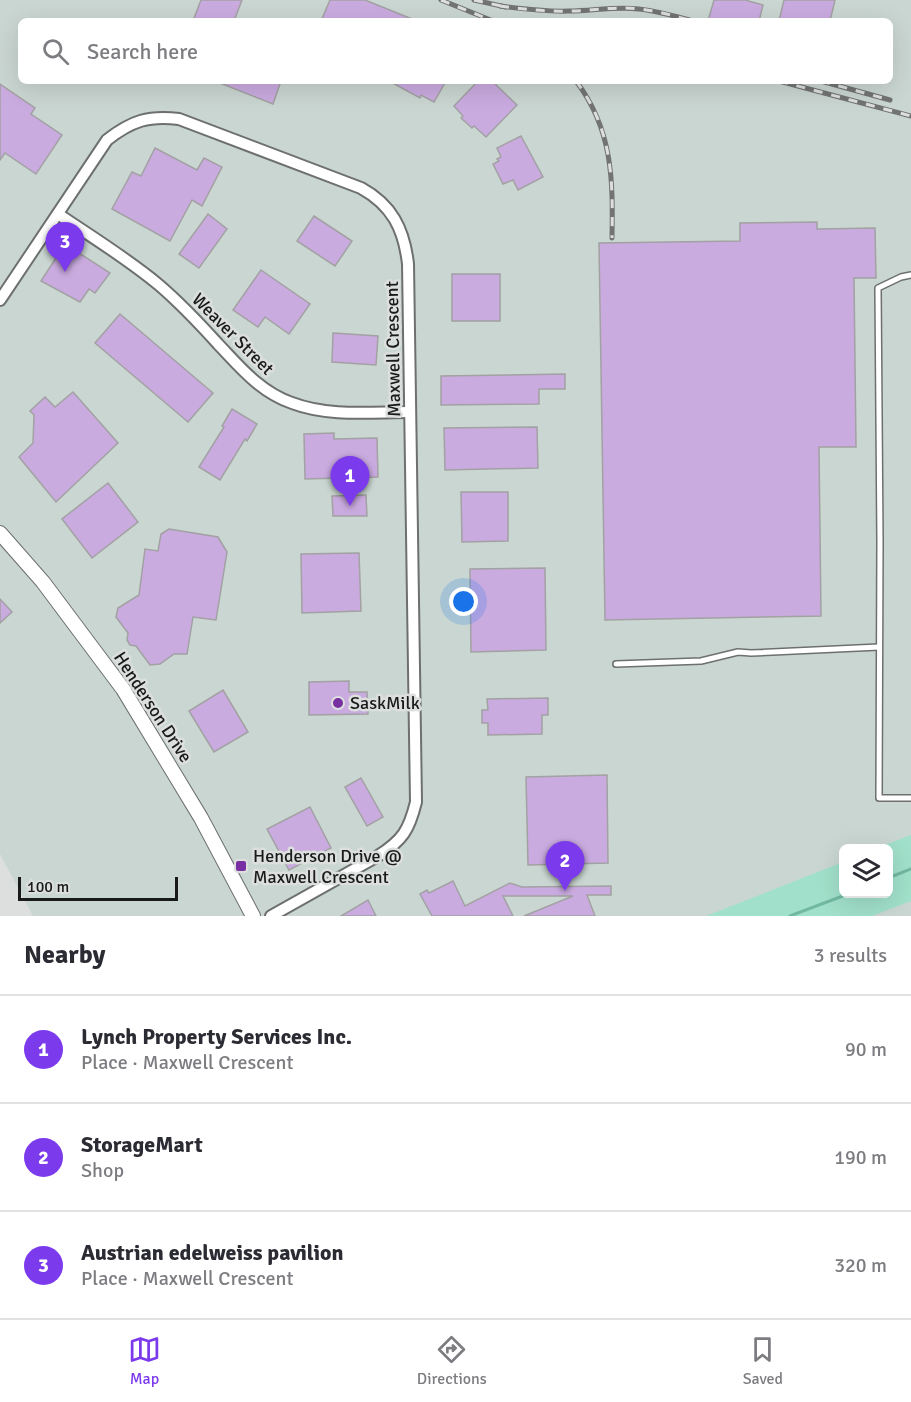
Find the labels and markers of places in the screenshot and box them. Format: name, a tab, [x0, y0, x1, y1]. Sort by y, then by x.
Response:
pin: 3	[46, 222, 84, 272]
pin: 1	[330, 456, 370, 506]
place label: SaskMilk	[350, 692, 420, 714]
marker: SaskMilk	[331, 696, 345, 710]
pin: 2	[546, 842, 584, 891]
place label: Henderson Drive @ Maxwell Crescent	[253, 845, 401, 888]
marker: Henderson Drive @ Maxwell Crescent	[234, 859, 248, 873]

